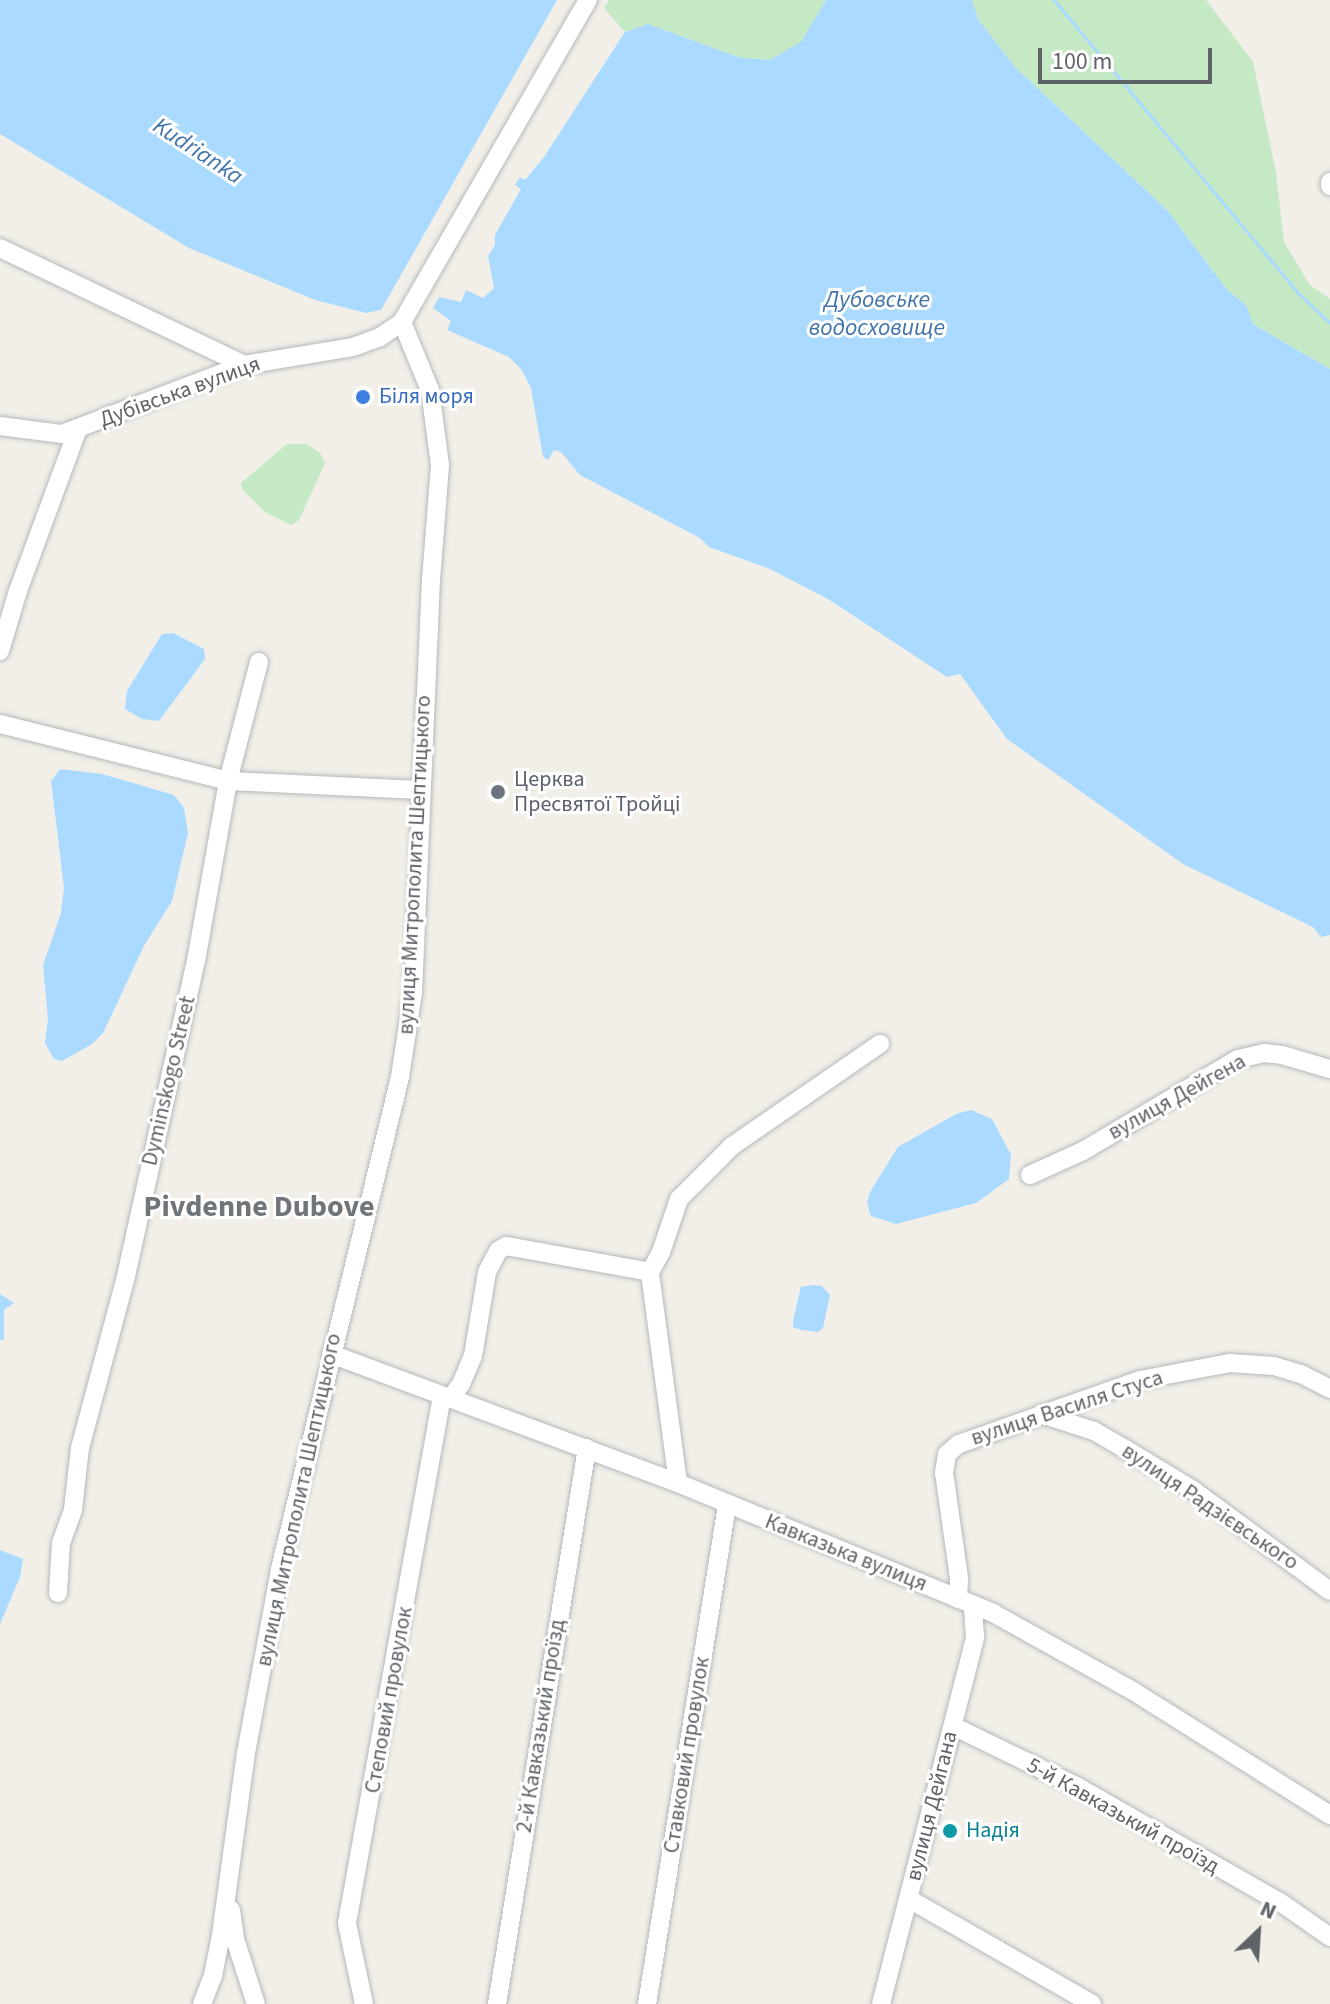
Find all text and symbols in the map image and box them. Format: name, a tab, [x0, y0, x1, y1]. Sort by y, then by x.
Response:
scale bar	[1042, 32, 1216, 82]
text: 100 m	[1052, 44, 1112, 79]
water label: Kudrianka	[148, 111, 248, 191]
water label: Дубовське водосховище	[809, 286, 945, 342]
street label: Дубівська вулиця	[96, 351, 264, 433]
place label: Біля моря	[379, 384, 474, 410]
marker: Біля моря	[354, 388, 372, 406]
street label: вулиця Митрополита Шептицького	[393, 695, 437, 1035]
place label: Церква Пресвятої Тройці	[514, 766, 680, 818]
marker: Церква Пресвятої Тройці	[489, 783, 507, 801]
street label: Dyminskogo Street	[137, 994, 201, 1168]
street label: вулиця Дейгена	[1104, 1048, 1250, 1146]
district label: Pivdenne Dubove	[144, 1189, 374, 1225]
street label: вулиця Митрополита Шептицького	[251, 1331, 347, 1669]
street label: вулиця Василя Стуса	[968, 1364, 1166, 1452]
street label: вулиця Радзієвського	[1117, 1438, 1303, 1576]
street label: Кавказька вулиця	[761, 1508, 931, 1598]
street label: Степовий провулок	[360, 1605, 418, 1795]
street label: 2-й Кавказький проїзд	[511, 1617, 571, 1835]
street label: Ставковий провулок	[658, 1655, 716, 1855]
street label: вулиця Дейгана	[901, 1728, 963, 1884]
street label: 5-й Кавказький проїзд	[1022, 1752, 1224, 1880]
place label: Надія	[966, 1818, 1020, 1844]
marker: Надія	[941, 1822, 959, 1840]
north arrow	[1218, 1892, 1298, 1972]
text: N	[1255, 1893, 1282, 1928]

